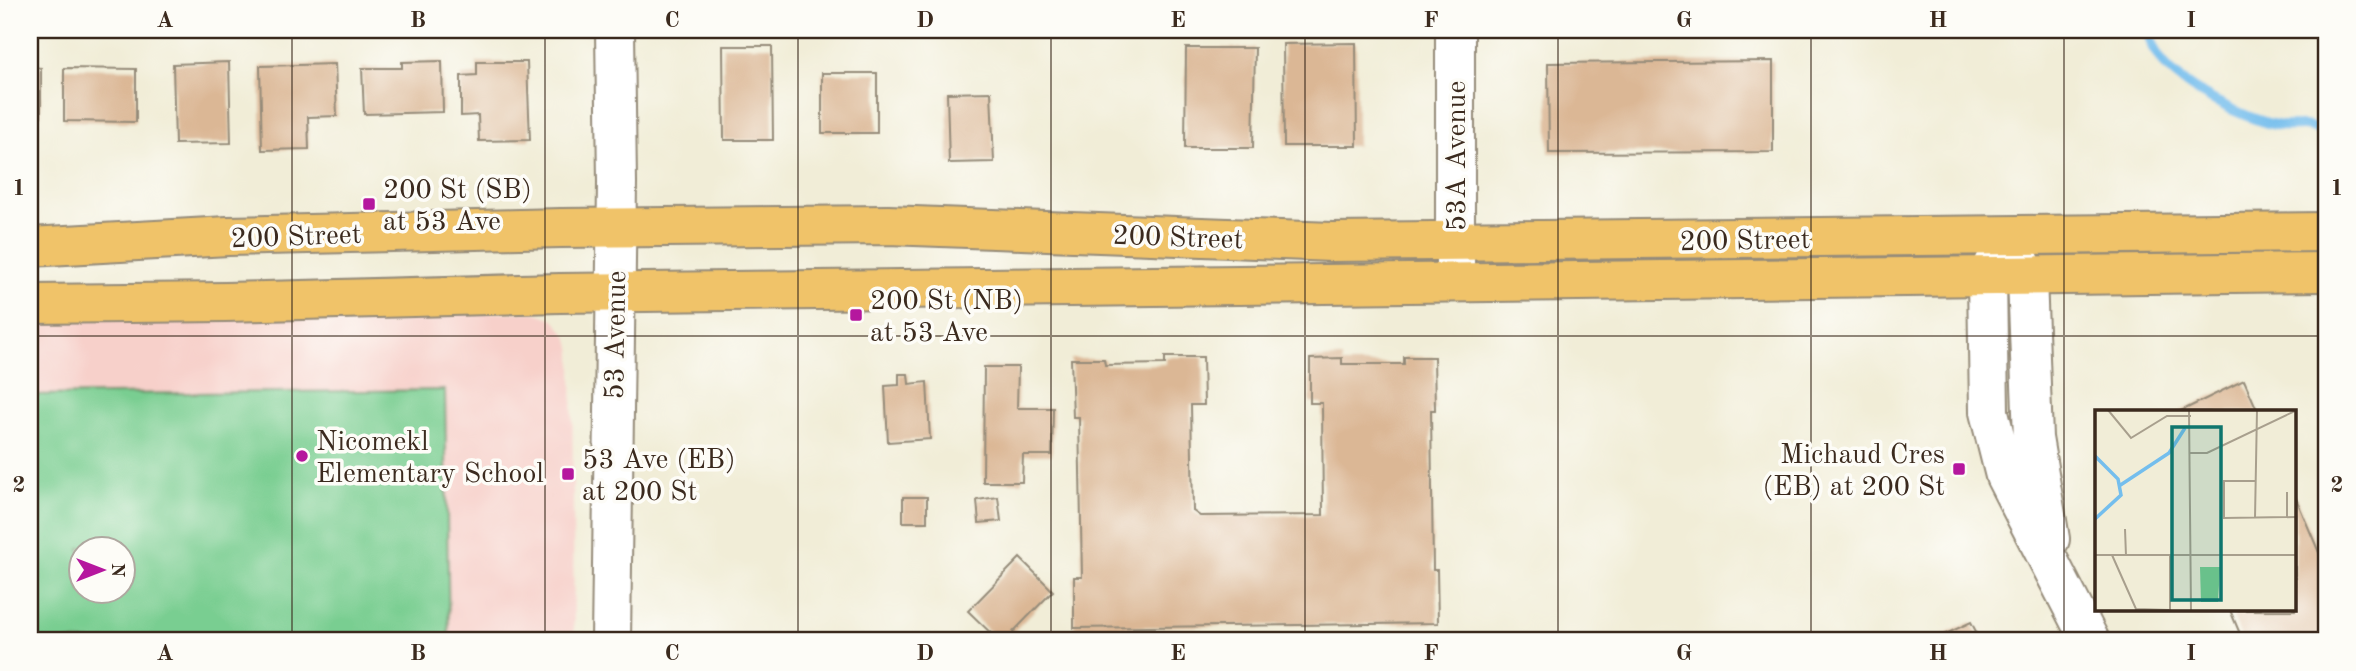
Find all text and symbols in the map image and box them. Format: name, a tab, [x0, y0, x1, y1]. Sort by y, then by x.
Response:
text: A	[156, 9, 174, 32]
text: B	[410, 9, 426, 32]
text: C	[664, 9, 680, 32]
text: D	[916, 9, 934, 32]
text: E	[1170, 9, 1186, 32]
text: F	[1423, 9, 1439, 32]
text: G	[1676, 9, 1692, 32]
text: H	[1929, 9, 1947, 32]
text: I	[2186, 9, 2196, 32]
street label: 53A Avenue	[1444, 81, 1472, 231]
text: 1	[12, 177, 26, 200]
place label: 200 St (SB) at 53 Ave	[383, 177, 532, 237]
text: 1	[2330, 177, 2344, 200]
marker: 200 St (SB) at 53 Ave	[361, 196, 377, 212]
street label: 200 Street	[230, 222, 362, 254]
street label: 200 Street	[1112, 223, 1244, 255]
street label: 200 Street	[1679, 227, 1811, 257]
street label: 53 Avenue	[602, 270, 632, 400]
place label: 200 St (NB) at 53 Ave	[870, 288, 1023, 348]
marker: 200 St (NB) at 53 Ave	[848, 307, 864, 323]
inset map	[2095, 410, 2296, 612]
place label: Nicomekl Elementary School	[316, 429, 544, 489]
place label: Michaud Cres (EB) at 200 St	[1763, 442, 1945, 502]
place label: 53 Ave (EB) at 200 St	[582, 447, 736, 507]
marker: Nicomekl Elementary School	[294, 448, 310, 464]
marker: Michaud Cres (EB) at 200 St	[1951, 461, 1967, 477]
marker: 53 Ave (EB) at 200 St	[560, 466, 576, 482]
text: 2	[12, 474, 26, 497]
text: 2	[2330, 474, 2344, 497]
north arrow	[66, 534, 136, 604]
text: N	[107, 563, 126, 578]
text: A	[156, 642, 174, 665]
text: B	[410, 642, 426, 665]
text: C	[664, 642, 680, 665]
text: D	[916, 642, 934, 665]
text: E	[1170, 642, 1186, 665]
text: F	[1423, 642, 1439, 665]
text: G	[1676, 642, 1692, 665]
text: H	[1929, 642, 1947, 665]
text: I	[2186, 642, 2196, 665]

